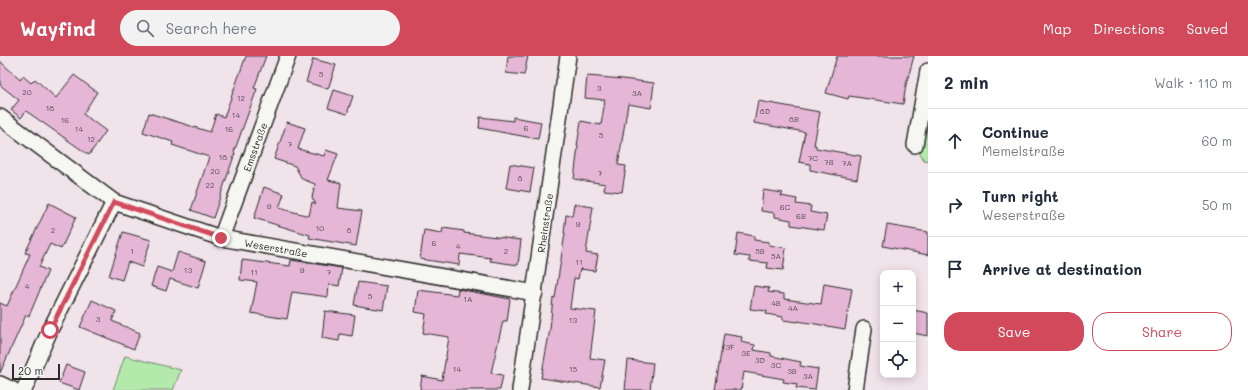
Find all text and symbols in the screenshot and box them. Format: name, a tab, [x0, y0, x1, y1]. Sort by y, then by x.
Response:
search box	[120, 10, 400, 46]
text: Wayfind	[20, 16, 96, 41]
icon: search	[134, 17, 156, 39]
text: Search here	[166, 18, 257, 38]
text: Map	[1043, 19, 1071, 38]
text: Directions	[1093, 19, 1164, 38]
text: Saved	[1186, 19, 1228, 38]
house number: 5	[319, 69, 324, 79]
text: 2 min	[944, 71, 989, 93]
text: Walk · 110 m	[1154, 74, 1232, 91]
house number: 3	[597, 83, 602, 93]
house number: 20	[22, 87, 32, 97]
house number: 3A	[632, 88, 642, 98]
house number: 12	[237, 93, 245, 103]
house number: 18	[46, 103, 54, 113]
house number: 8D	[760, 106, 771, 116]
house number: 14	[232, 110, 240, 120]
house number: 8B	[789, 114, 799, 124]
house number: 16	[61, 115, 69, 125]
street label: Emsstraße	[240, 120, 270, 174]
text: Continue	[982, 122, 1049, 142]
house number: 6	[524, 123, 529, 133]
house number: 14	[75, 124, 83, 134]
house number: 16	[225, 124, 233, 134]
house number: 5	[599, 130, 604, 140]
icon: ahead	[944, 130, 966, 152]
text: 60 m	[1202, 132, 1232, 149]
house number: 12	[87, 134, 95, 144]
house number: 7	[288, 139, 293, 149]
text: Memelstraße	[982, 142, 1065, 159]
house number: 18	[219, 152, 227, 162]
house number: 7C	[808, 153, 818, 163]
house number: 7B	[824, 157, 834, 167]
house number: 7A	[842, 158, 852, 168]
house number: 20	[210, 166, 220, 176]
house number: 7	[598, 168, 603, 178]
house number: 8	[518, 173, 523, 183]
house number: 22	[206, 180, 214, 190]
text: Turn right	[982, 186, 1059, 206]
street label: Rheinstraße	[534, 192, 556, 254]
icon: right	[944, 194, 966, 216]
text: 50 m	[1202, 196, 1232, 213]
house number: 9	[267, 201, 272, 211]
house number: 6C	[780, 202, 791, 212]
text: Weserstraße	[982, 206, 1065, 223]
house number: 6B	[796, 211, 806, 221]
house number: 9	[576, 219, 581, 229]
house number: 10	[316, 223, 324, 233]
house number: 2	[51, 225, 55, 235]
house number: 8	[347, 225, 352, 235]
route end	[212, 229, 230, 247]
street label: Weserstraße	[243, 236, 309, 260]
house number: 6	[432, 238, 437, 248]
house number: 4	[456, 241, 461, 251]
house number: 1	[130, 246, 134, 256]
house number: 2	[504, 246, 508, 256]
house number: 5B	[755, 246, 765, 256]
house number: 5A	[771, 251, 781, 261]
house number: 11	[575, 257, 583, 267]
icon: arrive	[944, 258, 966, 280]
text: Arrive at destination	[982, 259, 1142, 279]
house number: 13	[184, 265, 192, 275]
house number: 9	[300, 265, 305, 275]
house number: 11	[250, 267, 258, 277]
house number: 7	[327, 267, 332, 277]
map controls	[880, 270, 916, 378]
button: +	[880, 270, 916, 306]
house number: 4	[25, 281, 30, 291]
house number: 5	[368, 291, 373, 301]
house number: 1A	[463, 294, 473, 304]
house number: 4B	[771, 298, 781, 308]
house number: 4A	[788, 303, 798, 313]
button: −	[880, 306, 916, 342]
button: Save	[944, 312, 1084, 351]
button: Share	[1092, 312, 1232, 351]
house number: 3	[96, 314, 101, 324]
house number: 13	[569, 315, 577, 325]
route start	[41, 321, 59, 339]
house number: 3F	[725, 342, 735, 352]
button: locate	[880, 342, 916, 378]
house number: 3E	[741, 348, 751, 358]
house number: 3D	[755, 355, 766, 365]
house number: 3C	[771, 360, 781, 370]
scale bar	[12, 362, 60, 381]
text: 20 m	[18, 363, 43, 378]
house number: 14	[453, 364, 461, 374]
house number: 15	[569, 364, 577, 374]
house number: 3B	[787, 366, 797, 376]
house number: 3A	[803, 371, 813, 381]

